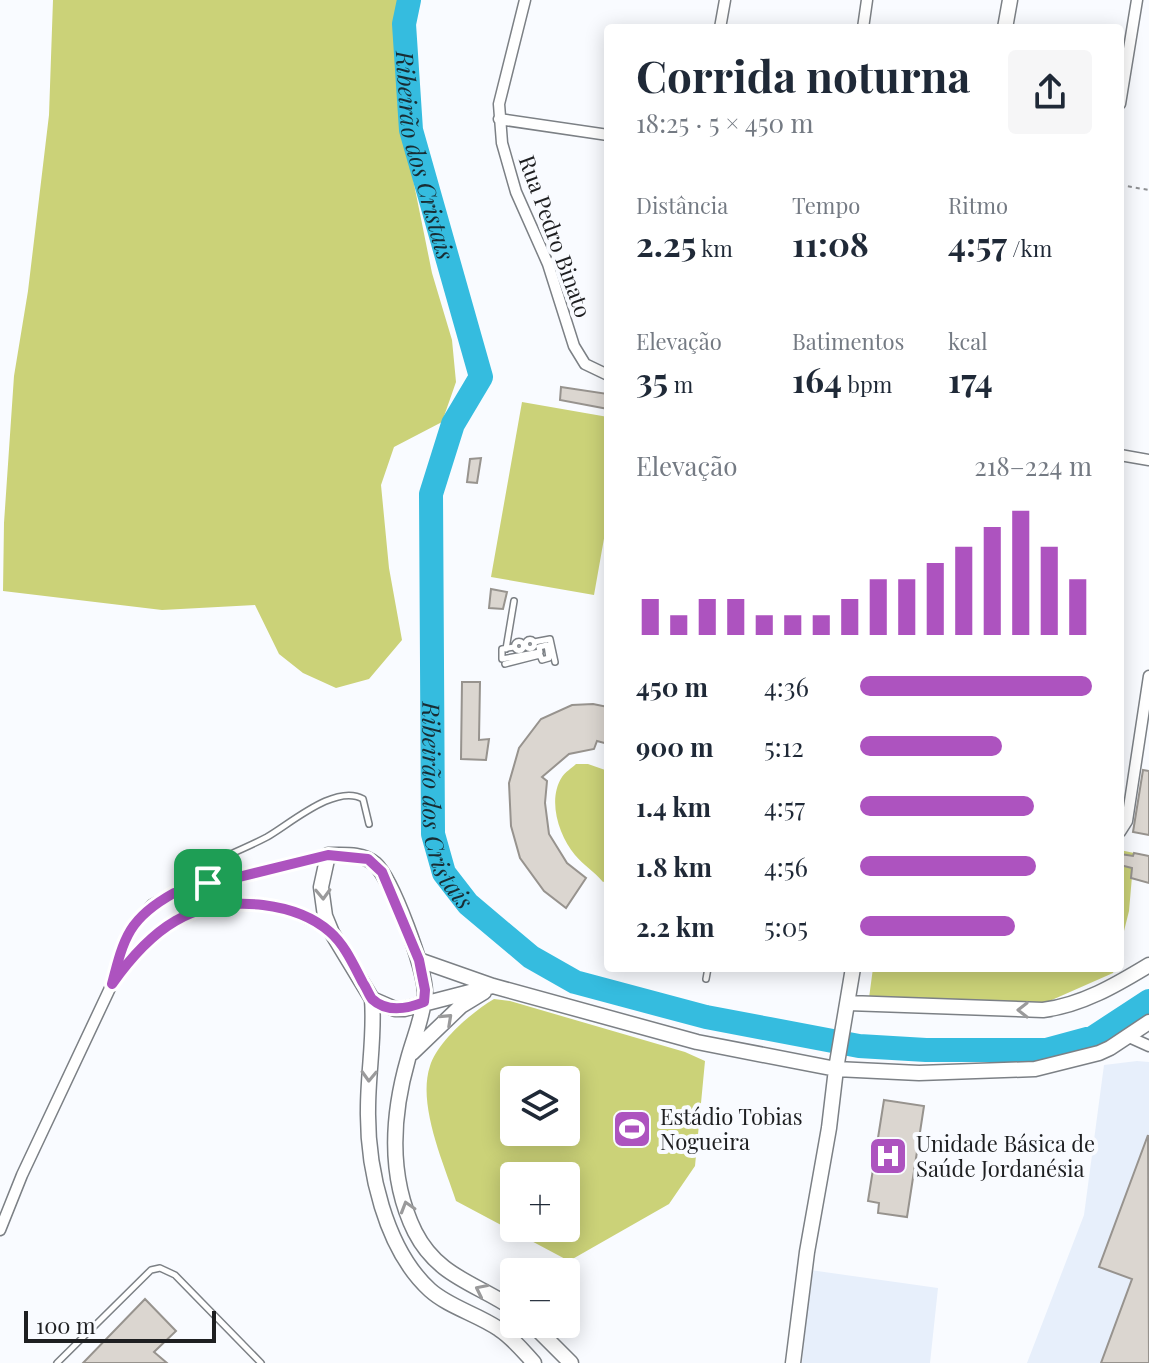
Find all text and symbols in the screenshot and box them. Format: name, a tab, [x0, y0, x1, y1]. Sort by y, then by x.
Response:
text: Corrida noturna	[636, 45, 970, 104]
water label: Ribeirão dos Cristais	[390, 49, 463, 263]
button: share	[1008, 50, 1092, 134]
text: 18:25 · 5 × 450 m	[636, 105, 814, 140]
street label: Rua Pedro Binato	[513, 151, 599, 321]
text: Distância	[636, 190, 728, 220]
text: Tempo	[792, 190, 860, 220]
text: Ritmo	[948, 190, 1008, 220]
text: 2.25	[636, 220, 696, 266]
text: 11:08	[792, 220, 869, 266]
text: 4:57	[948, 220, 1007, 266]
text: km	[696, 233, 733, 263]
text: /km	[1007, 233, 1052, 263]
text: Elevação	[636, 326, 722, 356]
text: Batimentos	[792, 326, 904, 356]
text: kcal	[948, 326, 987, 356]
text: 35	[636, 356, 668, 402]
text: 164	[792, 356, 842, 402]
text: 174	[948, 356, 993, 402]
text: m	[668, 369, 693, 399]
text: bpm	[842, 369, 892, 399]
text: Elevação	[636, 448, 737, 483]
text: 218–224 m	[974, 448, 1092, 483]
text: 450 m	[636, 669, 708, 704]
text: 4:36	[764, 669, 809, 704]
water label: Ribeirão dos Cristais	[416, 701, 481, 915]
text: 900 m	[636, 729, 714, 764]
text: 5:12	[764, 729, 804, 764]
text: 1.4 km	[636, 789, 711, 824]
text: 4:57	[764, 789, 805, 824]
pin	[174, 849, 242, 917]
text: 1.8 km	[636, 849, 712, 884]
text: 4:56	[764, 849, 808, 884]
icon: arrive	[186, 861, 230, 905]
one-way arrow	[315, 889, 332, 901]
text: 2.2 km	[636, 909, 714, 944]
text: 5:05	[764, 909, 808, 944]
one-way arrow	[1016, 1001, 1029, 1019]
one-way arrow	[438, 1014, 452, 1029]
map controls	[500, 1066, 580, 1338]
button: layers	[500, 1066, 580, 1146]
one-way arrow	[360, 1070, 377, 1083]
place label: Estádio Tobias Nogueira	[660, 1101, 803, 1156]
sports icon: Estádio Tobias Nogueira	[611, 1108, 653, 1150]
place label: Unidade Básica de Saúde Jordanésia	[916, 1128, 1095, 1183]
hospital icon: Unidade Básica de Saúde Jordanésia	[867, 1135, 909, 1177]
button: +	[500, 1162, 580, 1242]
one-way arrow	[400, 1201, 416, 1215]
button: −	[500, 1258, 580, 1338]
one-way arrow	[474, 1284, 489, 1300]
scale bar	[24, 1307, 216, 1343]
text: 100 m	[36, 1310, 96, 1340]

